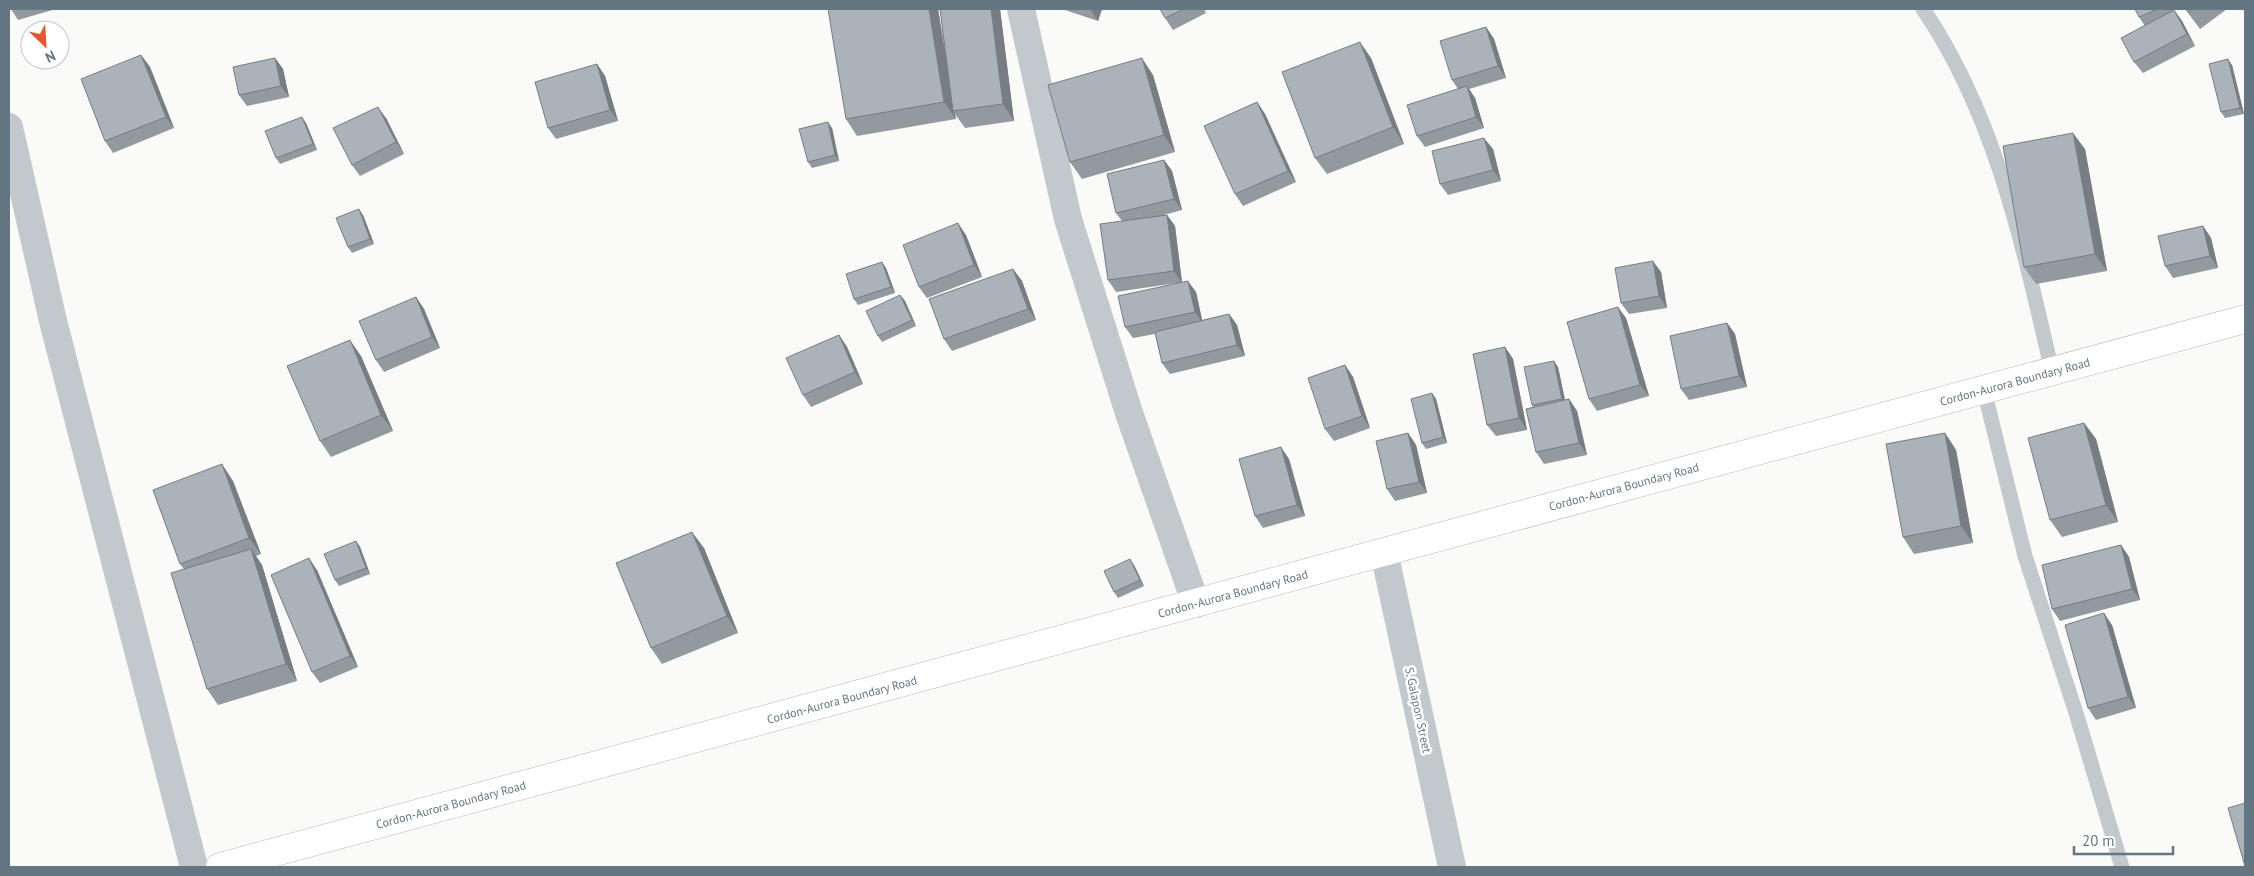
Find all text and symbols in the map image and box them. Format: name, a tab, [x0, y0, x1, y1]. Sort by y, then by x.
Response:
north arrow	[20, 20, 70, 70]
text: N	[43, 47, 58, 67]
street label: Cordon-Aurora Boundary Road	[1938, 354, 2092, 409]
street label: Cordon-Aurora Boundary Road	[1547, 459, 1701, 514]
street label: Cordon-Aurora Boundary Road	[1156, 566, 1310, 621]
street label: S. Galapon Street	[1402, 666, 1435, 754]
street label: Cordon-Aurora Boundary Road	[765, 672, 919, 727]
street label: Cordon-Aurora Boundary Road	[374, 777, 528, 832]
scale bar	[2074, 824, 2173, 856]
text: 20 m	[2082, 831, 2115, 850]

